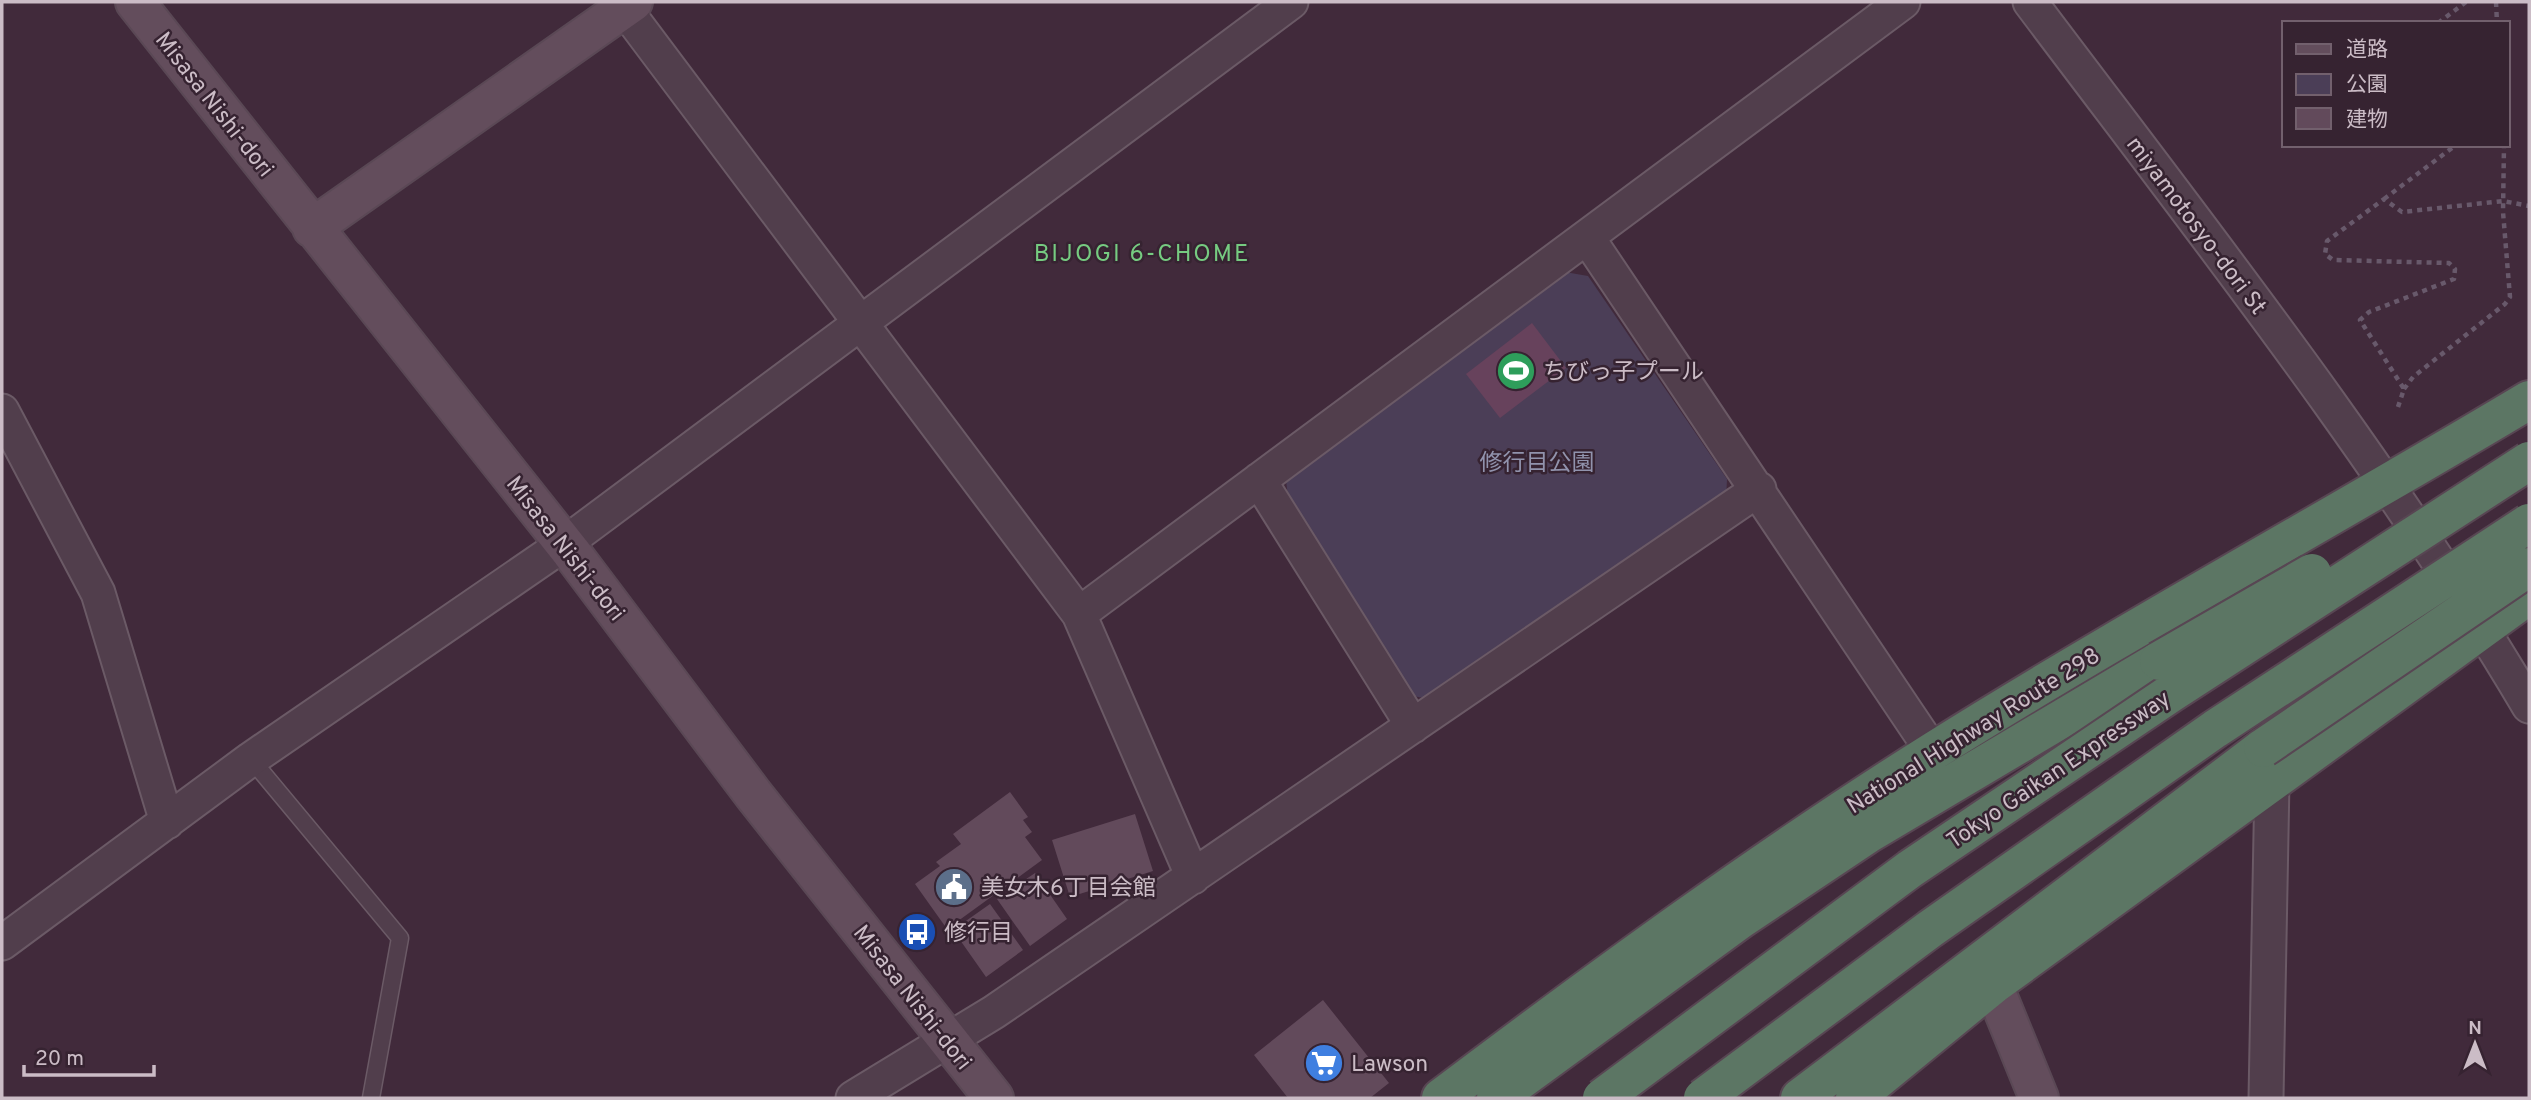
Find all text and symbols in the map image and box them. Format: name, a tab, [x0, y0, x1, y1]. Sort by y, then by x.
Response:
legend	[2282, 21, 2510, 147]
street label: Misasa Nishi-dori	[147, 27, 279, 184]
text: 道路	[2346, 37, 2388, 64]
text: 公園	[2346, 72, 2388, 99]
text: 建物	[2346, 107, 2388, 134]
street label: miyamotosyo-dori St	[2119, 132, 2271, 321]
district label: BIJOGI 6-CHOME	[1034, 240, 1250, 270]
sports icon: ちびっ子プール	[1495, 350, 1537, 392]
place label: ちびっ子プール	[1543, 359, 1704, 388]
park label: 修行目公園	[1480, 450, 1595, 479]
street label: Misasa Nishi-dori	[498, 471, 630, 628]
street label: National Highway Route 298	[1842, 642, 2106, 822]
street label: Tokyo Gaikan Expressway	[1942, 685, 2177, 857]
public building icon: 美女木6丁目会館	[933, 866, 975, 908]
place label: 美女木6丁目会館	[981, 875, 1156, 904]
bus stop icon: 修行目	[896, 911, 938, 953]
street label: Misasa Nishi-dori	[845, 920, 977, 1077]
place label: 修行目	[944, 920, 1013, 949]
north arrow	[2440, 1009, 2510, 1079]
text: N	[2468, 1017, 2482, 1041]
scale bar	[24, 1034, 154, 1078]
supermarket icon: Lawson	[1303, 1042, 1345, 1084]
text: 20 m	[35, 1046, 84, 1073]
place label: Lawson	[1351, 1051, 1428, 1080]

